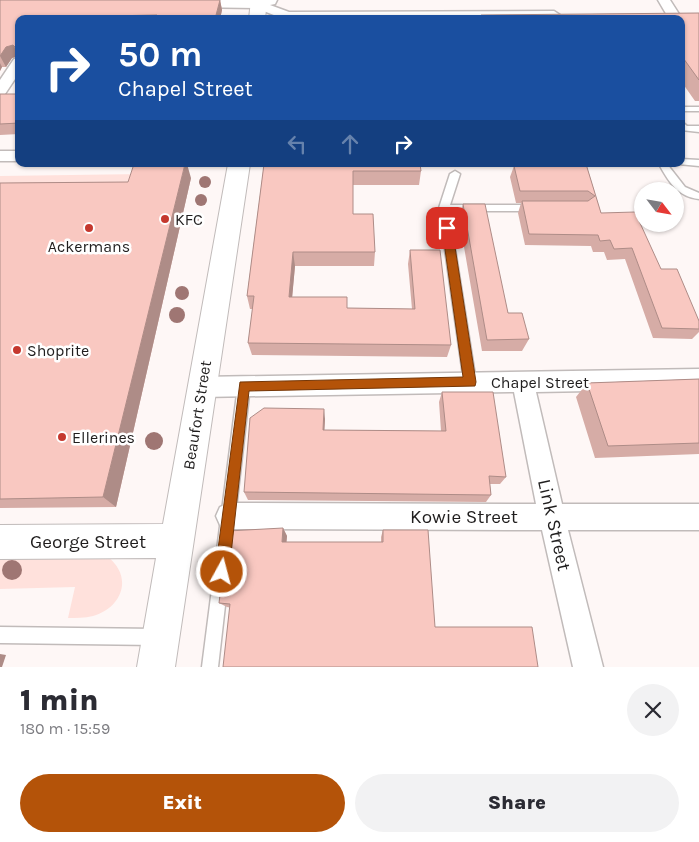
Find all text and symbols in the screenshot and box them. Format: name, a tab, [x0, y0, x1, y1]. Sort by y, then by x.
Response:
text: 50 m	[118, 34, 203, 75]
icon: right	[35, 35, 100, 100]
text: Chapel Street	[118, 76, 253, 102]
icon: left	[283, 130, 311, 158]
icon: ahead	[336, 130, 364, 158]
icon: right	[389, 130, 417, 158]
north arrow	[634, 182, 684, 232]
map controls	[634, 182, 684, 232]
pin	[426, 207, 468, 249]
place label: KFC	[175, 210, 203, 229]
marker: KFC	[159, 213, 171, 225]
icon: arrive	[433, 214, 461, 242]
marker: Ackermans	[83, 222, 95, 234]
place label: Ackermans	[48, 237, 130, 256]
place label: Shoprite	[27, 341, 89, 360]
marker: Shoprite	[11, 344, 23, 356]
street label: Beaufort Street	[179, 359, 215, 471]
street label: Chapel Street	[491, 373, 589, 392]
place label: Ellerines	[72, 428, 135, 447]
marker: Ellerines	[56, 431, 68, 443]
street label: Link Street	[533, 477, 575, 573]
street label: Kowie Street	[410, 506, 518, 528]
street label: George Street	[30, 531, 146, 553]
position arrow	[195, 545, 247, 597]
text: 1 min	[20, 682, 99, 718]
button: close	[627, 684, 679, 736]
text: 180 m · 15:59	[20, 719, 110, 738]
button: Exit	[20, 774, 345, 832]
button: Share	[355, 774, 679, 832]

